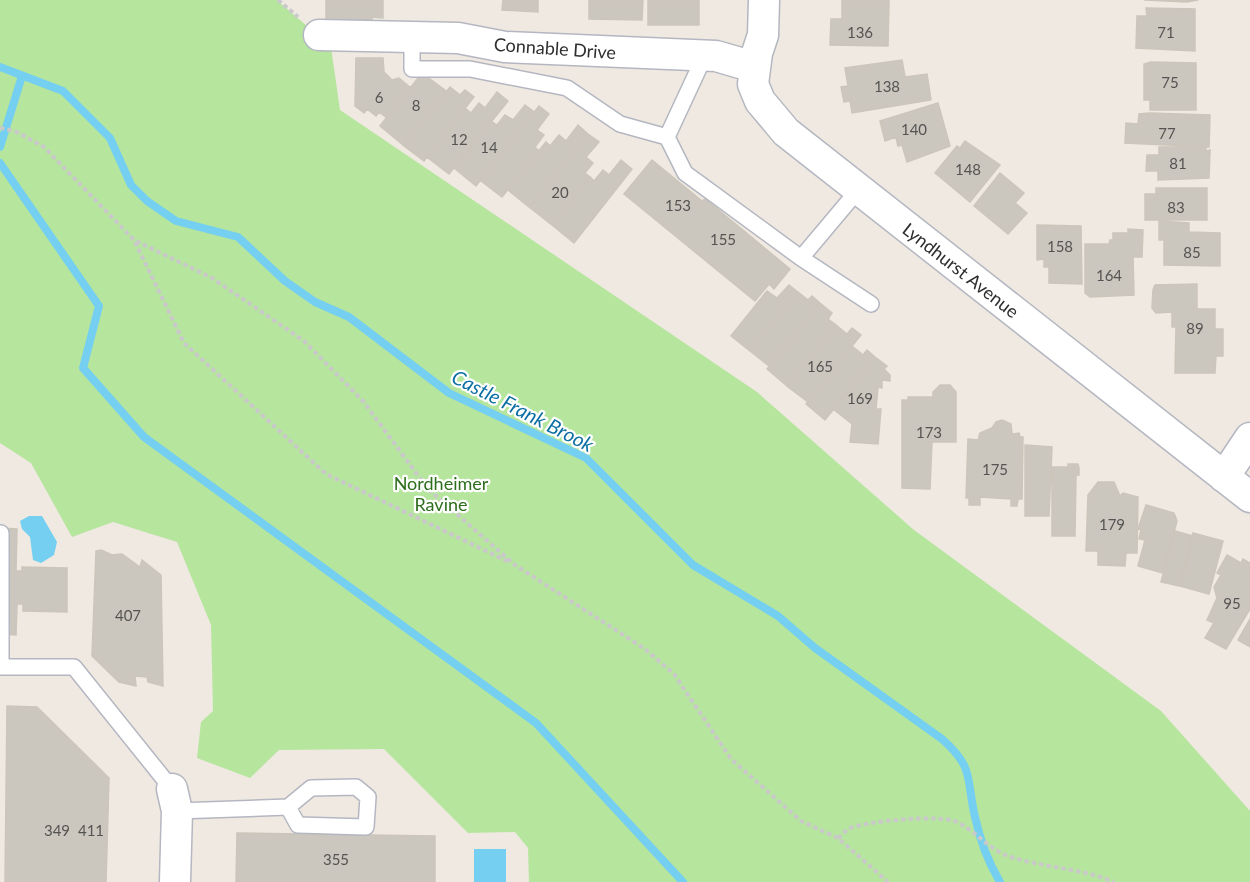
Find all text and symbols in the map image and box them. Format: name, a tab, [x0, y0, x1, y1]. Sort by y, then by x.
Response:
house number: 136	[847, 23, 873, 41]
house number: 71	[1157, 23, 1175, 41]
street label: Connable Drive	[493, 33, 617, 63]
house number: 75	[1161, 73, 1179, 91]
house number: 138	[874, 77, 900, 95]
house number: 6	[375, 88, 384, 106]
house number: 8	[412, 96, 420, 114]
house number: 140	[901, 120, 927, 138]
house number: 77	[1158, 124, 1176, 142]
house number: 12	[450, 130, 468, 148]
house number: 14	[480, 138, 498, 156]
house number: 81	[1169, 154, 1187, 172]
house number: 148	[955, 160, 981, 178]
house number: 20	[551, 183, 569, 201]
house number: 153	[665, 196, 691, 214]
house number: 83	[1167, 198, 1185, 216]
street label: Lyndhurst Avenue	[899, 218, 1023, 322]
house number: 155	[710, 230, 736, 248]
house number: 158	[1047, 237, 1073, 255]
house number: 85	[1183, 243, 1201, 261]
house number: 164	[1096, 266, 1122, 284]
house number: 89	[1186, 319, 1204, 337]
house number: 165	[807, 357, 833, 375]
water label: Castle Frank Brook	[448, 364, 598, 456]
house number: 169	[847, 389, 873, 407]
house number: 173	[916, 423, 942, 441]
house number: 175	[982, 460, 1008, 478]
park label: Nordheimer Ravine	[394, 472, 489, 515]
house number: 179	[1099, 515, 1125, 533]
house number: 95	[1223, 594, 1241, 612]
house number: 407	[115, 606, 141, 624]
house number: 349	[44, 821, 70, 839]
house number: 411	[78, 821, 104, 839]
house number: 355	[323, 850, 349, 868]

